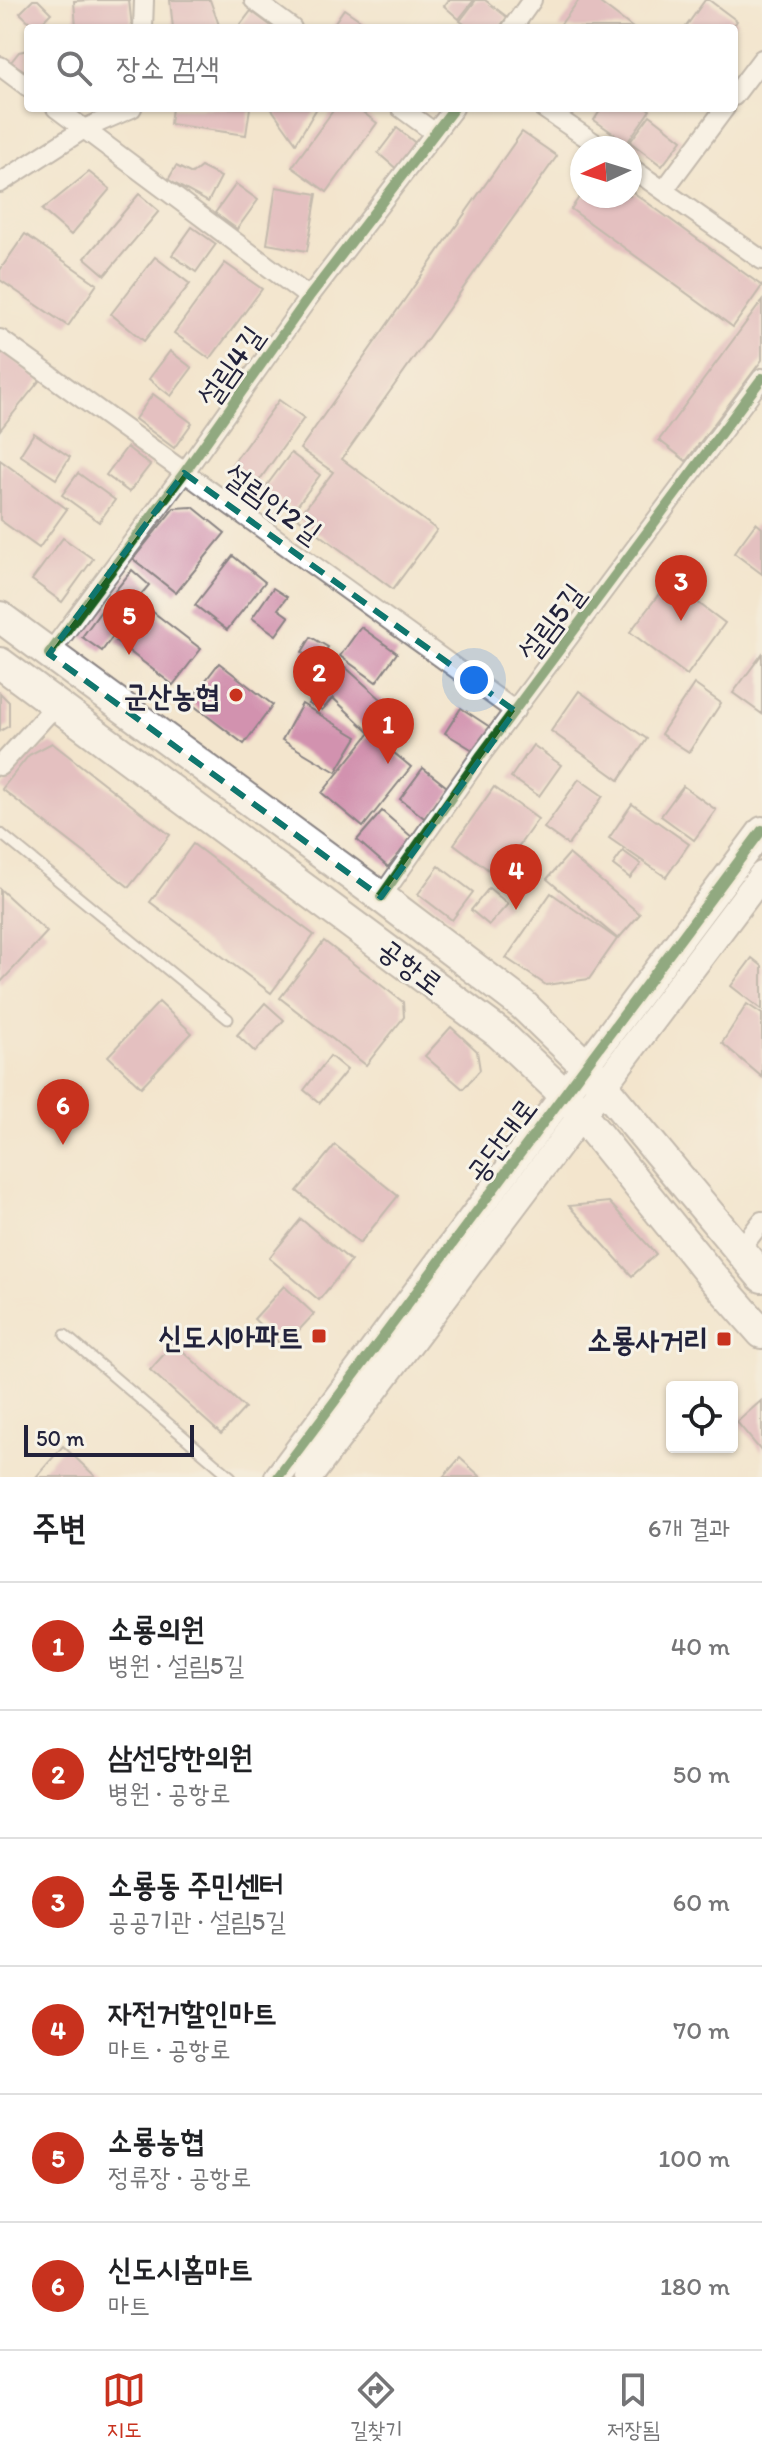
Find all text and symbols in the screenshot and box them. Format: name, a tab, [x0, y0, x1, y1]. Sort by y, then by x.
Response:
search box	[24, 24, 738, 112]
icon: search	[52, 46, 96, 90]
text: 장소 검색	[116, 49, 219, 86]
north arrow	[570, 136, 642, 208]
street label: 설림4길	[189, 318, 271, 414]
street label: 설림안2길	[217, 455, 329, 551]
pin: 3	[655, 555, 707, 621]
street label: 설림5길	[510, 576, 592, 668]
pin: 5	[103, 589, 155, 655]
pin: 2	[293, 646, 345, 712]
your location	[454, 660, 494, 700]
place label: 군산농협	[123, 677, 220, 714]
marker: 군산농협	[227, 686, 245, 704]
pin: 1	[362, 698, 414, 764]
pin: 4	[490, 844, 542, 910]
street label: 공항로	[371, 929, 451, 1003]
pin: 6	[37, 1079, 89, 1145]
street label: 공단대로	[457, 1090, 545, 1190]
place label: 신도시아파트	[158, 1318, 303, 1355]
place label: 소룡사거리	[587, 1321, 708, 1358]
marker: 신도시아파트	[310, 1327, 328, 1345]
marker: 소룡사거리	[715, 1330, 733, 1348]
map controls	[666, 1381, 738, 1453]
button: locate	[666, 1381, 738, 1453]
scale bar	[24, 1421, 194, 1457]
text: 50 m	[36, 1425, 85, 1452]
text: 주변	[32, 1507, 87, 1548]
text: 6개 결과	[648, 1512, 730, 1544]
text: 소룡의원	[108, 1610, 205, 1647]
text: 1	[52, 1630, 64, 1662]
text: 40 m	[671, 1630, 730, 1662]
text: 병원 · 설림5길	[108, 1649, 244, 1681]
text: 삼선당한의원	[108, 1738, 253, 1775]
text: 2	[51, 1758, 65, 1790]
text: 50 m	[673, 1758, 730, 1790]
text: 병원 · 공항로	[108, 1777, 231, 1809]
text: 소룡동 주민센터	[108, 1866, 284, 1903]
text: 3	[51, 1886, 65, 1918]
text: 60 m	[673, 1886, 730, 1918]
text: 공공기관 · 설림5길	[108, 1905, 286, 1937]
text: 자전거할인마트	[108, 1994, 277, 2031]
text: 4	[50, 2014, 66, 2046]
text: 70 m	[673, 2014, 730, 2046]
text: 마트 · 공항로	[108, 2033, 231, 2065]
text: 소룡농협	[108, 2122, 205, 2159]
text: 5	[51, 2142, 65, 2174]
text: 100 m	[658, 2142, 730, 2174]
text: 정류장 · 공항로	[108, 2161, 251, 2193]
text: 신도시홈마트	[108, 2250, 253, 2287]
text: 6	[51, 2270, 65, 2302]
text: 180 m	[660, 2270, 730, 2302]
text: 마트	[108, 2289, 150, 2321]
tab: 지도	[102, 2368, 146, 2444]
tab: 길찾기	[350, 2368, 403, 2444]
tab: 저장됨	[607, 2368, 660, 2444]

